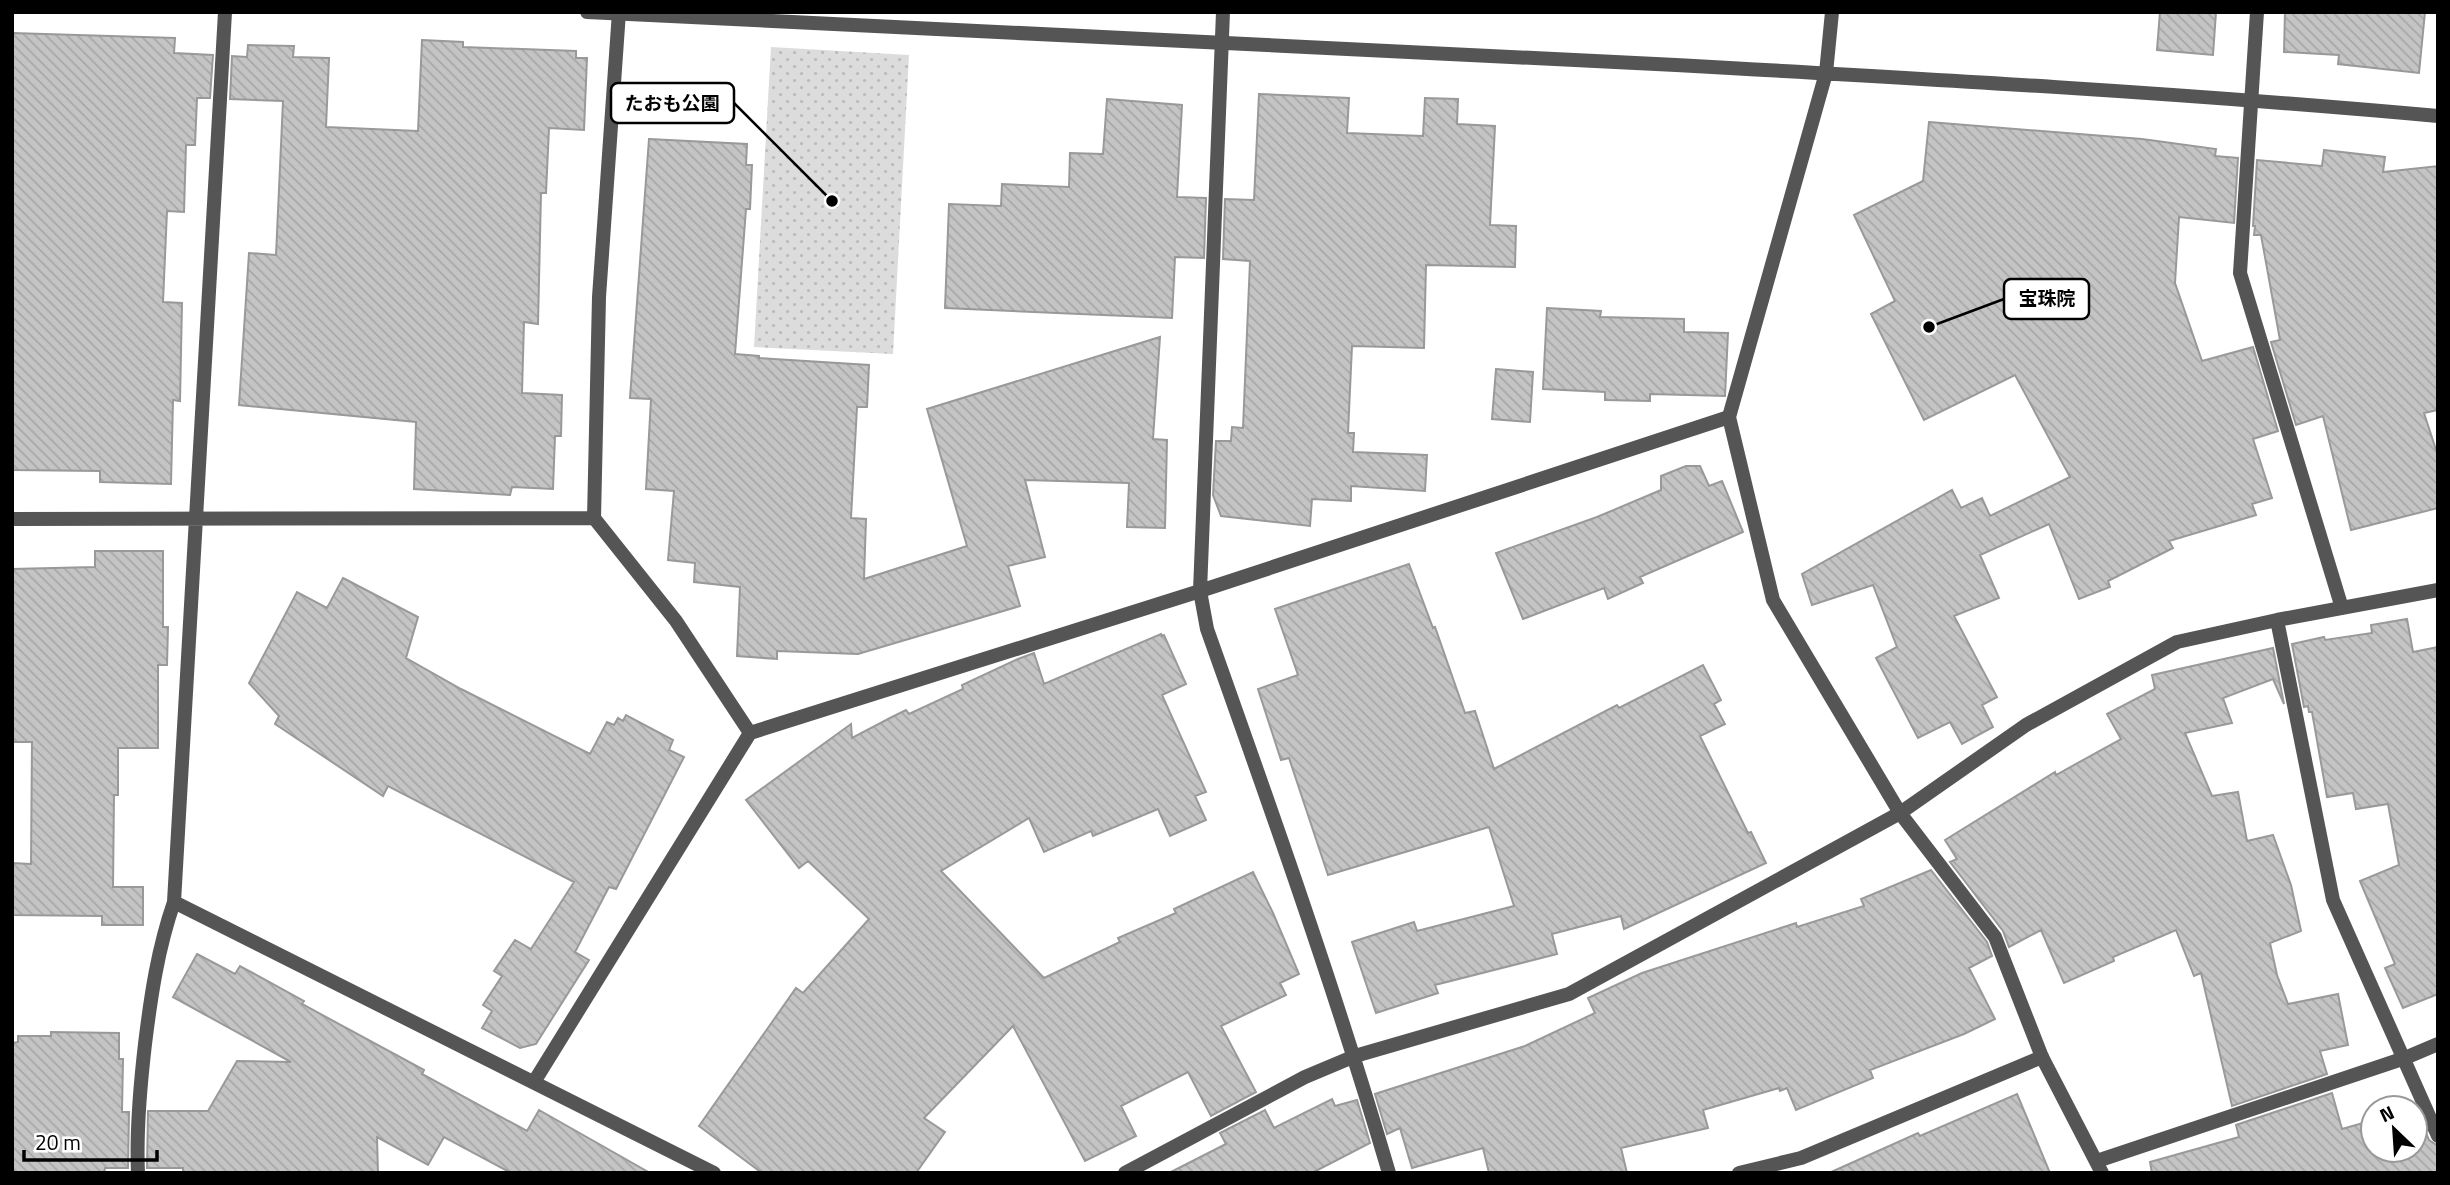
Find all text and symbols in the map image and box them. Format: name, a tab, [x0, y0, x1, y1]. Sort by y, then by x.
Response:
callout: たおも公園	[611, 83, 734, 123]
text: たおも公園	[624, 88, 720, 117]
callout: 宝珠院	[2004, 279, 2089, 319]
text: 宝珠院	[2018, 283, 2076, 312]
north arrow	[2359, 1094, 2429, 1164]
text: N	[2375, 1097, 2399, 1129]
scale bar	[24, 1118, 158, 1162]
text: 20 m	[35, 1126, 81, 1158]

